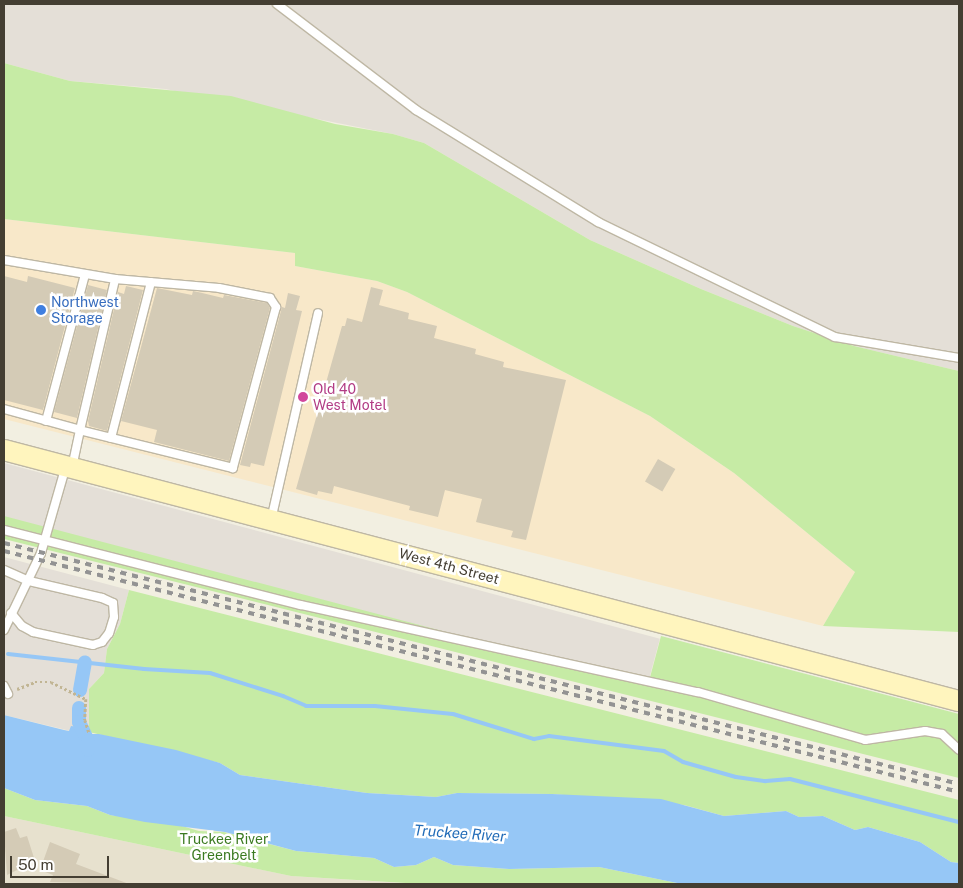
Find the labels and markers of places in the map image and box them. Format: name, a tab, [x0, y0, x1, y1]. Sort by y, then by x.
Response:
place label: Northwest Storage	[51, 294, 119, 326]
marker: Northwest Storage	[35, 304, 47, 316]
place label: Old 40 West Motel	[313, 381, 387, 414]
marker: Old 40 West Motel	[297, 391, 309, 403]

